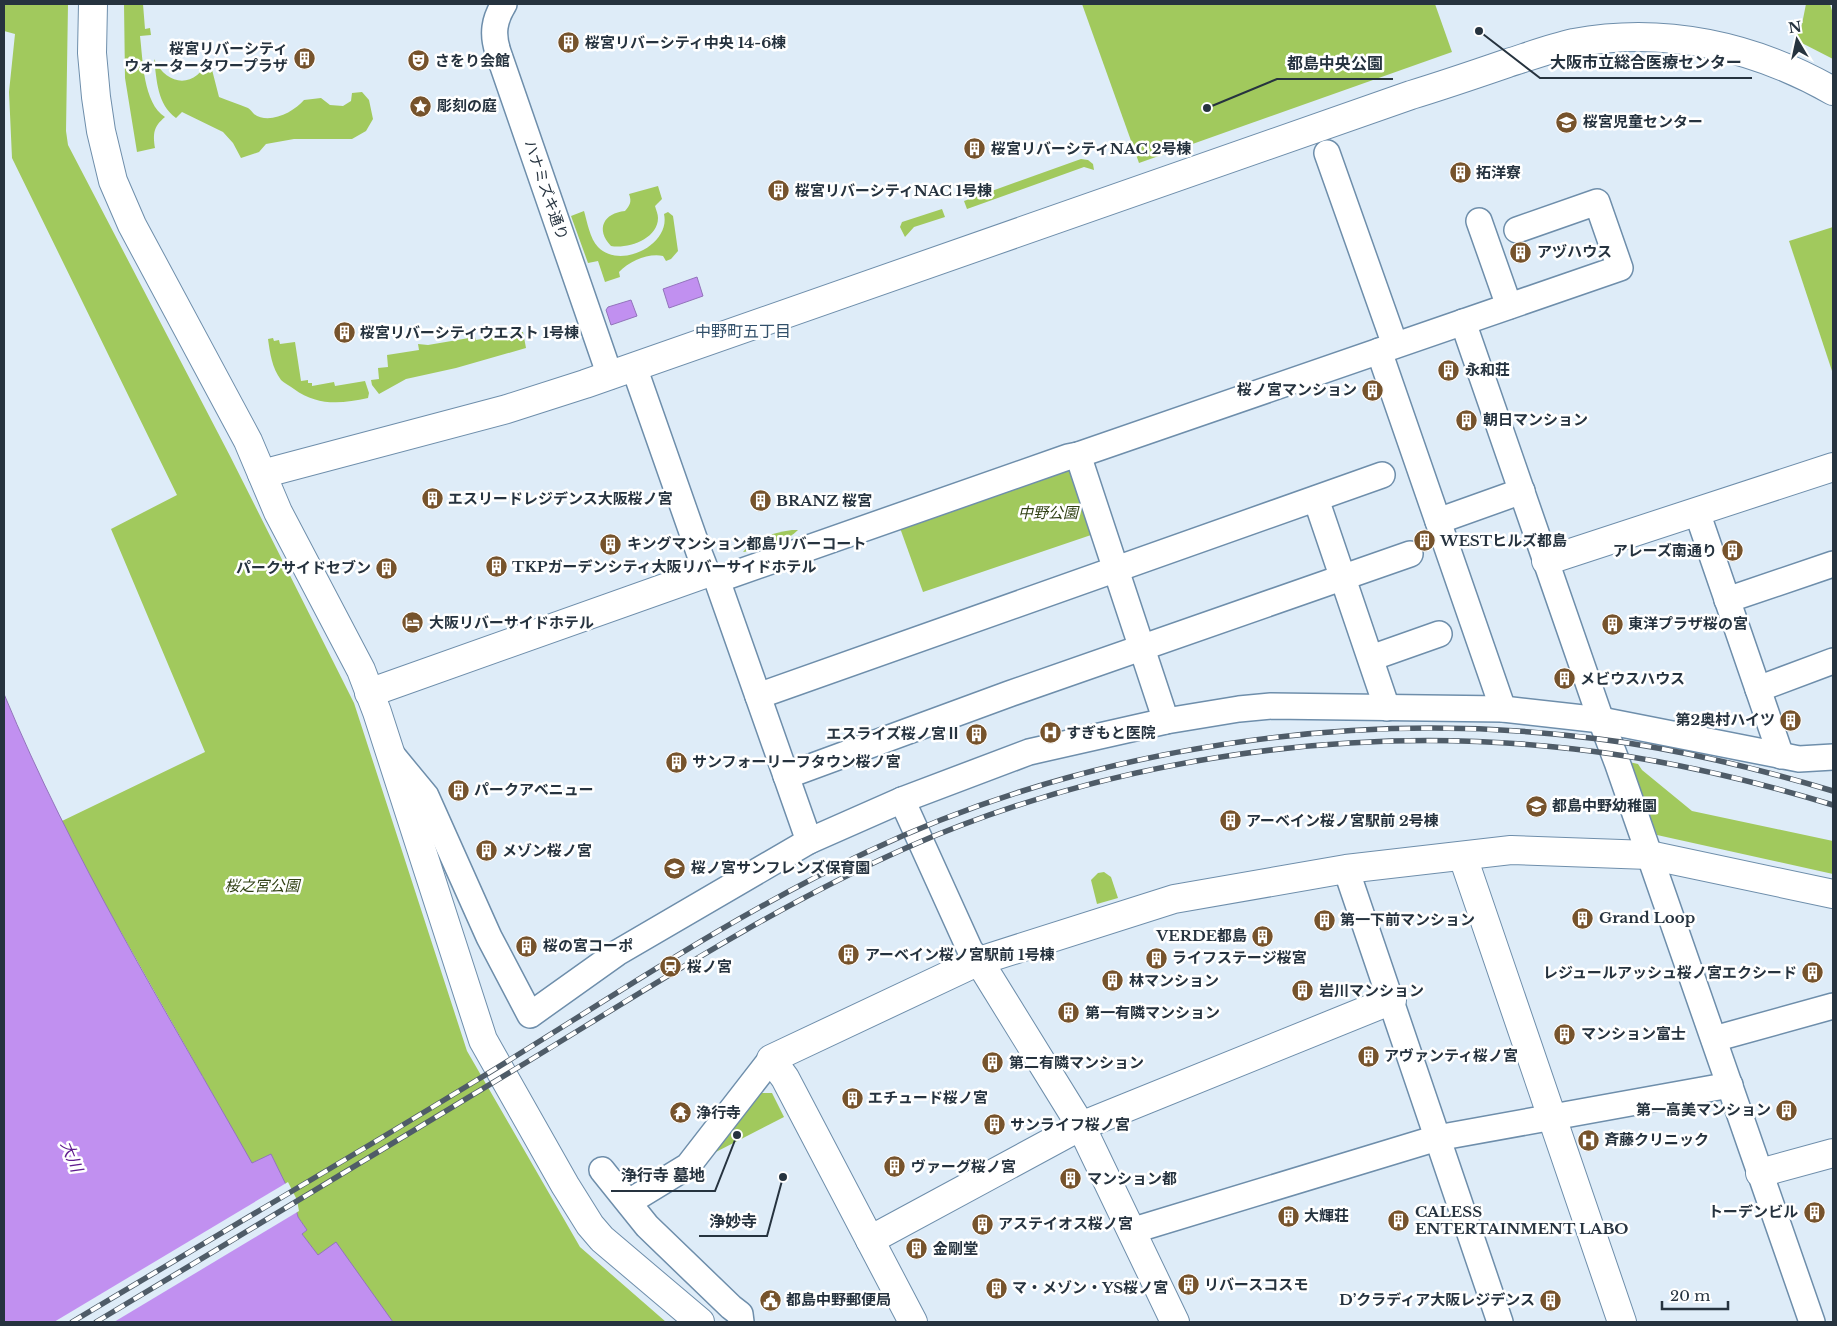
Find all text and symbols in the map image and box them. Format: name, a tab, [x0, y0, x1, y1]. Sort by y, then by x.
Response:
north arrow	[1772, 15, 1822, 65]
text: N	[1787, 17, 1803, 37]
building icon: 桜宮リバーシティ中央 14-6棟	[557, 31, 581, 55]
place label: 桜宮リバーシティ中央 14-6棟	[585, 33, 786, 52]
place label: 桜宮リバーシティ ウォータータワープラザ	[124, 39, 288, 75]
building icon: 桜宮リバーシティ ウォータータワープラザ	[292, 46, 316, 70]
callout: 大阪市立総合医療センター	[1540, 47, 1752, 78]
callout: 都島中央公園	[1277, 48, 1393, 79]
theatre icon: さをり会館	[407, 49, 431, 73]
place label: さをり会館	[435, 51, 510, 70]
text: 大阪市立総合医療センター	[1550, 52, 1742, 72]
text: 都島中央公園	[1287, 53, 1383, 73]
place icon: 彫刻の庭	[409, 94, 433, 118]
place label: 彫刻の庭	[437, 96, 497, 115]
school or university icon: 桜宮児童センター	[1555, 110, 1579, 134]
place label: 桜宮児童センター	[1583, 112, 1703, 131]
street label: ハナミズキ通り	[520, 137, 573, 243]
building icon: 桜宮リバーシティNAC 2号棟	[963, 137, 987, 161]
place label: 桜宮リバーシティNAC 2号棟	[991, 139, 1192, 158]
building icon: 拓洋寮	[1448, 161, 1472, 185]
place label: 拓洋寮	[1476, 163, 1521, 182]
building icon: 桜宮リバーシティNAC 1号棟	[767, 179, 791, 203]
place label: 桜宮リバーシティNAC 1号棟	[795, 181, 992, 200]
building icon: アヅハウス	[1509, 240, 1533, 264]
place label: アヅハウス	[1537, 242, 1612, 261]
building icon: 桜宮リバーシティウエスト 1号棟	[332, 321, 356, 345]
district label: 中野町五丁目	[695, 321, 791, 341]
place label: 桜宮リバーシティウエスト 1号棟	[360, 323, 579, 342]
building icon: 永和荘	[1437, 358, 1461, 382]
place label: 永和荘	[1465, 360, 1510, 379]
building icon: 桜ノ宮マンション	[1361, 378, 1385, 402]
place label: 桜ノ宮マンション	[1237, 380, 1357, 399]
building icon: 朝日マンション	[1455, 408, 1479, 432]
place label: 朝日マンション	[1483, 410, 1588, 429]
building icon: エスリードレジデンス大阪桜ノ宮	[420, 487, 444, 511]
place label: エスリードレジデンス大阪桜ノ宮	[448, 489, 673, 508]
building icon: BRANZ 桜宮	[748, 489, 772, 513]
place label: BRANZ 桜宮	[776, 491, 872, 510]
park label: 中野公園	[1018, 503, 1080, 522]
building icon: WESTヒルズ都島	[1412, 529, 1436, 553]
place label: WESTヒルズ都島	[1439, 531, 1567, 550]
building icon: キングマンション都島リバーコート	[599, 532, 623, 556]
place label: キングマンション都島リバーコート	[627, 534, 867, 553]
building icon: アレーズ南通り	[1721, 539, 1745, 563]
place label: アレーズ南通り	[1613, 541, 1717, 560]
building icon: TKPガーデンシティ大阪リバーサイドホテル	[484, 555, 508, 579]
building icon: パークサイドセブン	[375, 556, 399, 580]
place label: TKPガーデンシティ大阪リバーサイドホテル	[512, 557, 816, 576]
place label: パークサイドセブン	[236, 558, 371, 577]
hotel icon: 大阪リバーサイドホテル	[401, 611, 425, 635]
building icon: 東洋プラザ桜の宮	[1600, 612, 1624, 636]
place label: 大阪リバーサイドホテル	[429, 613, 594, 632]
place label: 東洋プラザ桜の宮	[1628, 614, 1748, 633]
building icon: メビウスハウス	[1552, 667, 1576, 691]
place label: メビウスハウス	[1580, 669, 1685, 688]
building icon: 第2奥村ハイツ	[1779, 708, 1803, 732]
place label: 第2奥村ハイツ	[1676, 710, 1775, 729]
hospital icon: すぎもと医院	[1038, 721, 1062, 745]
building icon: エスライズ桜ノ宮Ⅱ	[965, 722, 989, 746]
place label: すぎもと医院	[1066, 723, 1156, 742]
place label: エスライズ桜ノ宮Ⅱ	[826, 724, 961, 743]
building icon: サンフォーリーフタウン桜ノ宮	[664, 750, 688, 774]
place label: サンフォーリーフタウン桜ノ宮	[692, 752, 901, 771]
building icon: パークアベニュー	[446, 778, 470, 802]
place label: パークアベニュー	[474, 780, 594, 799]
school or university icon: 都島中野幼稚園	[1524, 794, 1548, 818]
place label: 都島中野幼稚園	[1552, 796, 1657, 815]
building icon: アーベイン桜ノ宮駅前 2号棟	[1218, 809, 1242, 833]
place label: アーベイン桜ノ宮駅前 2号棟	[1246, 811, 1439, 830]
building icon: メゾン桜ノ宮	[474, 839, 498, 863]
place label: メゾン桜ノ宮	[502, 841, 592, 860]
school or university icon: 桜ノ宮サンフレンズ保育園	[663, 856, 687, 880]
place label: 桜ノ宮サンフレンズ保育園	[691, 858, 870, 877]
park label: 桜之宮公園	[224, 876, 301, 895]
building icon: Grand Loop	[1571, 906, 1595, 930]
building icon: 第一下前マンション	[1312, 908, 1336, 932]
place label: Grand Loop	[1599, 908, 1695, 927]
place label: 第一下前マンション	[1340, 910, 1475, 929]
building icon: VERDE都島	[1251, 924, 1275, 948]
place label: VERDE都島	[1155, 926, 1247, 945]
building icon: 桜の宮コーポ	[515, 934, 539, 958]
place label: 桜の宮コーポ	[543, 936, 633, 955]
building icon: アーベイン桜ノ宮駅前 1号棟	[837, 943, 861, 967]
place label: アーベイン桜ノ宮駅前 1号棟	[865, 945, 1055, 964]
building icon: ライフステージ桜宮	[1144, 946, 1168, 970]
place label: ライフステージ桜宮	[1172, 948, 1307, 967]
station icon: 桜ノ宮	[659, 955, 683, 979]
place label: 桜ノ宮	[687, 957, 732, 976]
building icon: レジュールアッシュ桜ノ宮エクシード	[1801, 961, 1825, 985]
place label: レジュールアッシュ桜ノ宮エクシード	[1543, 963, 1797, 982]
building icon: 林マンション	[1101, 969, 1125, 993]
place label: 林マンション	[1129, 971, 1219, 990]
building icon: 岩川マンション	[1291, 979, 1315, 1003]
place label: 岩川マンション	[1319, 981, 1424, 1000]
building icon: 第一有隣マンション	[1057, 1001, 1081, 1025]
place label: 第一有隣マンション	[1085, 1003, 1220, 1022]
building icon: マンション富士	[1553, 1022, 1577, 1046]
place label: マンション富士	[1581, 1024, 1686, 1043]
building icon: アヴァンティ桜ノ宮	[1356, 1044, 1380, 1068]
place label: アヴァンティ桜ノ宮	[1384, 1046, 1518, 1065]
building icon: 第二有隣マンション	[981, 1051, 1005, 1075]
place label: 第二有隣マンション	[1009, 1053, 1144, 1072]
building icon: エチュード桜ノ宮	[840, 1086, 864, 1110]
place label: エチュード桜ノ宮	[868, 1088, 988, 1107]
building icon: 第一高美マンション	[1775, 1098, 1799, 1122]
place label: 第一高美マンション	[1636, 1100, 1771, 1119]
temple icon: 浄行寺	[668, 1101, 692, 1125]
place label: 浄行寺	[696, 1103, 741, 1122]
building icon: サンライフ桜ノ宮	[982, 1113, 1006, 1137]
place label: サンライフ桜ノ宮	[1010, 1115, 1130, 1134]
hospital icon: 斉藤クリニック	[1576, 1128, 1600, 1152]
place label: 斉藤クリニック	[1604, 1130, 1709, 1149]
water label: 大川	[57, 1137, 88, 1176]
building icon: ヴァーグ桜ノ宮	[883, 1155, 907, 1179]
place label: ヴァーグ桜ノ宮	[911, 1157, 1016, 1176]
callout: 浄行寺 墓地	[611, 1160, 715, 1191]
text: 浄行寺 墓地	[621, 1165, 705, 1185]
building icon: マンション都	[1059, 1167, 1083, 1191]
place label: マンション都	[1087, 1169, 1177, 1188]
building icon: トーデンビル	[1802, 1200, 1826, 1224]
place label: CALESS ENTERTAINMENT LABO	[1415, 1202, 1628, 1238]
place label: トーデンビル	[1708, 1202, 1798, 1221]
building icon: 大輝荘	[1276, 1204, 1300, 1228]
callout: 浄妙寺	[699, 1205, 767, 1236]
place label: 大輝荘	[1304, 1206, 1349, 1225]
building icon: CALESS ENTERTAINMENT LABO	[1387, 1209, 1411, 1233]
text: 浄妙寺	[709, 1211, 757, 1231]
building icon: アステイオス桜ノ宮	[970, 1212, 994, 1236]
place label: アステイオス桜ノ宮	[998, 1214, 1133, 1233]
building icon: 金剛堂	[905, 1237, 929, 1261]
place label: 金剛堂	[933, 1239, 978, 1258]
building icon: リバースコスモ	[1176, 1273, 1200, 1297]
place label: リバースコスモ	[1204, 1275, 1308, 1294]
building icon: マ・メゾン・YS桜ノ宮	[984, 1276, 1008, 1300]
place label: マ・メゾン・YS桜ノ宮	[1012, 1278, 1168, 1297]
scale bar	[1662, 1278, 1728, 1310]
text: 20 m	[1670, 1286, 1710, 1305]
public building icon: 都島中野郵便局	[758, 1288, 782, 1312]
building icon: D’クラディア大阪レジデンス	[1539, 1288, 1563, 1312]
place label: 都島中野郵便局	[786, 1290, 891, 1309]
place label: D’クラディア大阪レジデンス	[1339, 1290, 1535, 1309]

